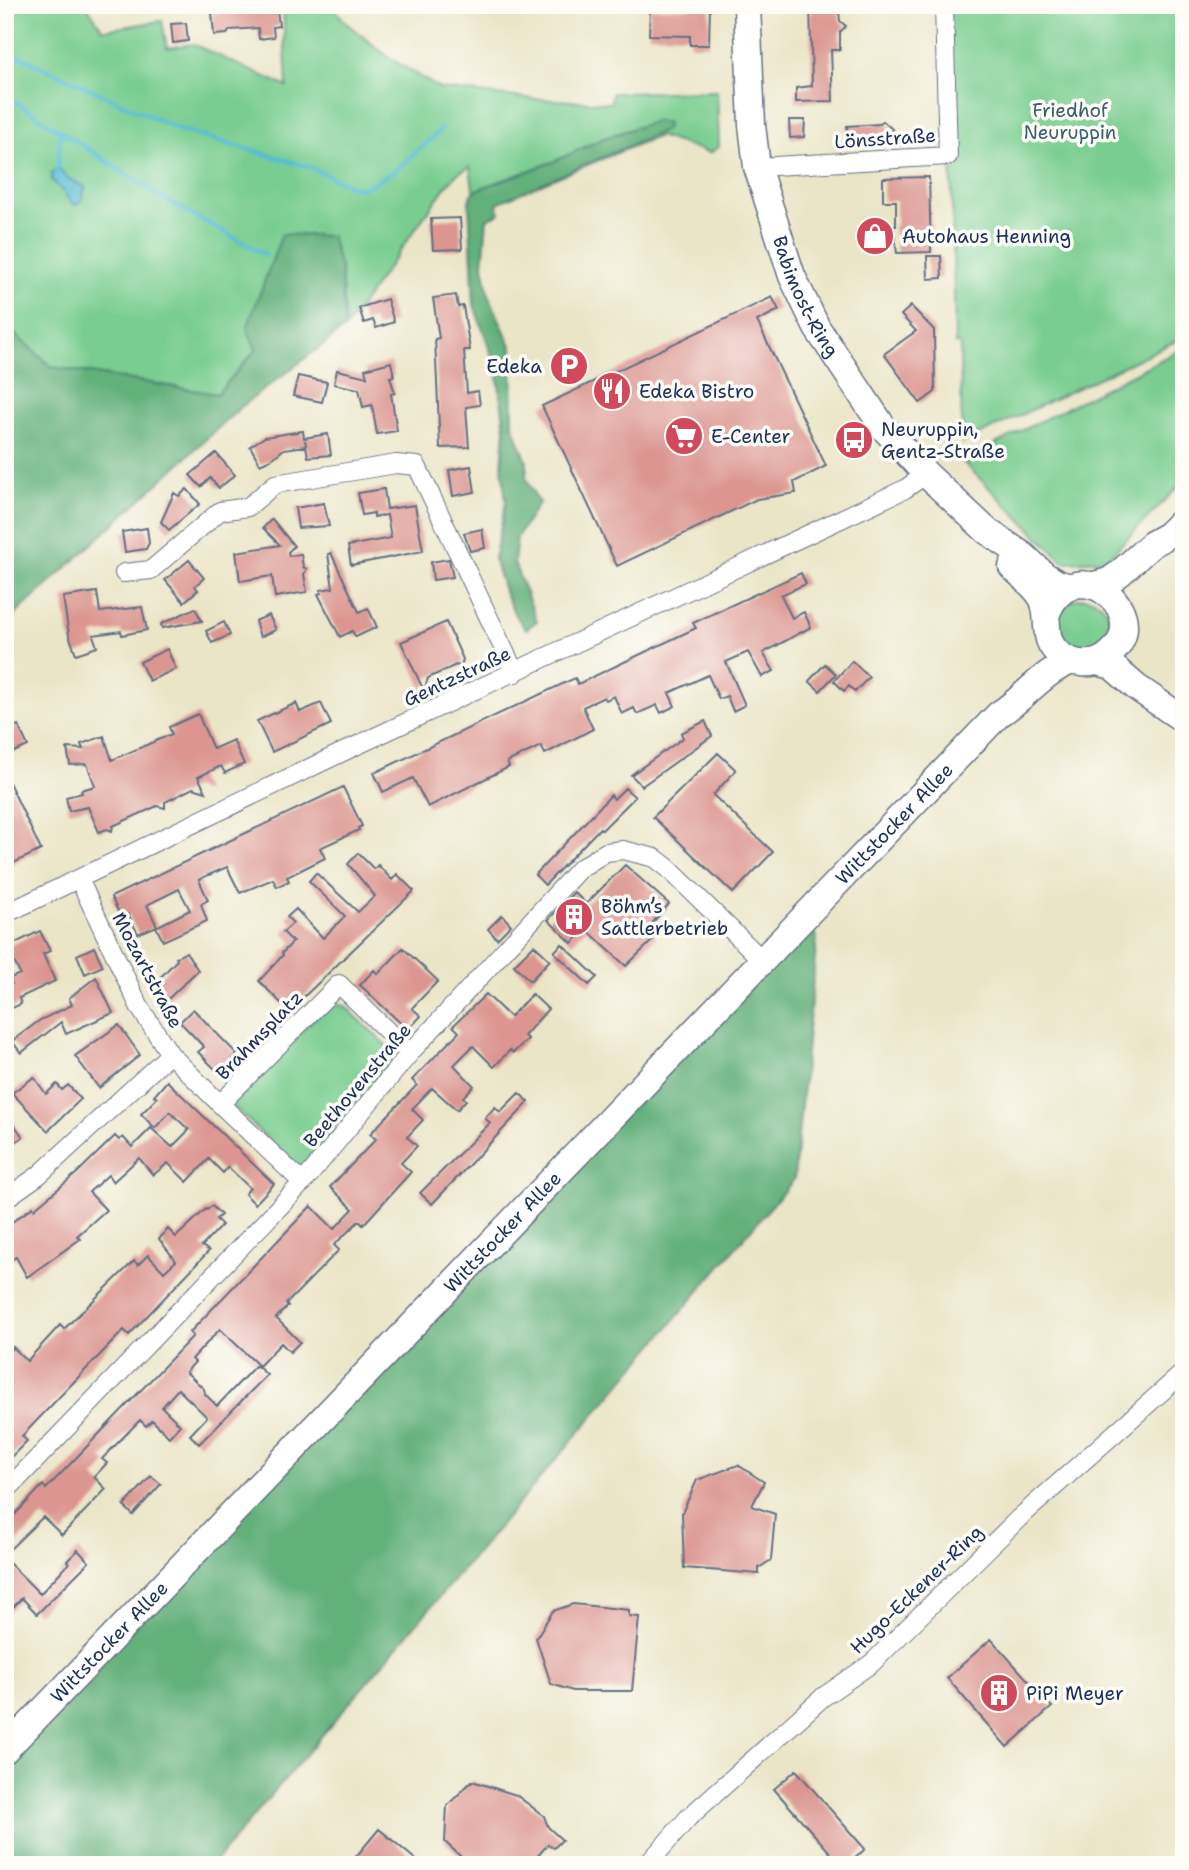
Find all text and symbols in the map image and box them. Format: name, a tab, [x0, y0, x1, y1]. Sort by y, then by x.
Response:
park label: Friedhof Neuruppin	[1023, 98, 1117, 145]
street label: Lönsstraße	[833, 122, 937, 155]
shop icon: Autohaus Henning	[854, 215, 896, 257]
place label: Autohaus Henning	[902, 224, 1071, 249]
street label: Babimost-Ring	[767, 233, 845, 362]
parking icon: Edeka	[548, 345, 590, 387]
place label: Edeka	[486, 354, 542, 379]
restaurant icon: Edeka Bistro	[591, 370, 633, 412]
place label: Edeka Bistro	[639, 379, 754, 404]
supermarket icon: E-Center	[663, 415, 705, 457]
place label: Neuruppin, Gentz-Straße	[881, 417, 1005, 464]
bus stop icon: Neuruppin, Gentz-Straße	[833, 419, 875, 461]
place label: E-Center	[711, 424, 791, 449]
street label: Gentzstraße	[400, 641, 515, 712]
street label: Wittstocker Allee	[830, 758, 959, 890]
place label: Böhm’s Sattlerbetrieb	[601, 894, 728, 941]
building icon: Böhm’s Sattlerbetrieb	[553, 896, 595, 938]
street label: Mozartstraße	[106, 908, 189, 1033]
street label: Brahmsplatz	[210, 985, 308, 1085]
street label: Beethovenstraße	[298, 1018, 417, 1153]
street label: Wittstocker Allee	[438, 1166, 567, 1298]
street label: Hugo-Eckener-Ring	[844, 1519, 988, 1659]
street label: Wittstocker Allee	[45, 1576, 173, 1708]
building icon: PiPi Meyer	[978, 1672, 1020, 1714]
place label: PiPi Meyer	[1026, 1681, 1124, 1706]

